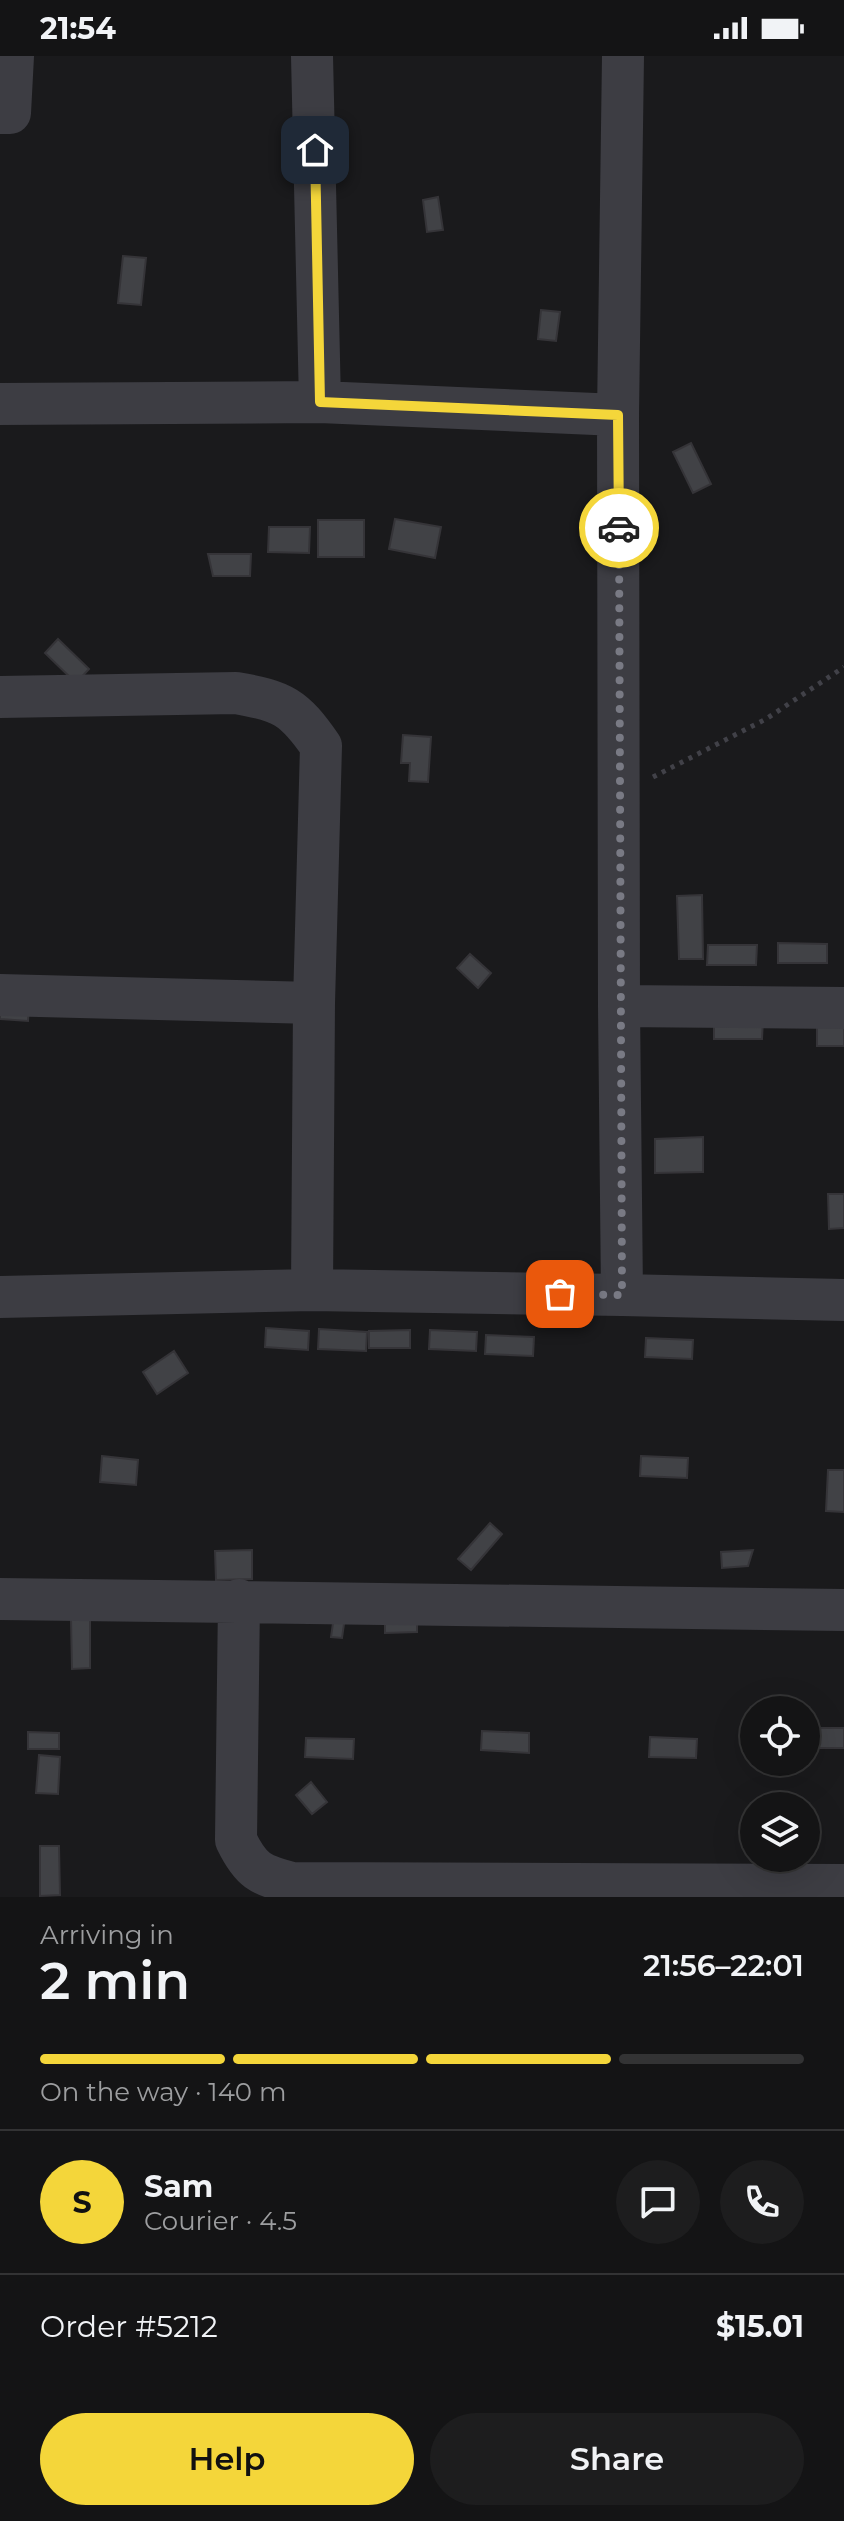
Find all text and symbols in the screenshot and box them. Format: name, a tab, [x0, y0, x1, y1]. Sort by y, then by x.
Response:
text: 21:54	[40, 10, 116, 47]
pin	[281, 116, 349, 184]
icon: home	[293, 128, 337, 172]
courier	[579, 488, 659, 568]
icon: car	[597, 506, 641, 550]
pin	[526, 1260, 594, 1328]
icon: bag	[538, 1272, 582, 1316]
map controls	[740, 1696, 820, 1872]
button: locate	[740, 1696, 820, 1776]
button: layers	[740, 1792, 820, 1872]
text: Arriving in	[40, 1919, 174, 1951]
text: 21:56–22:01	[643, 1947, 804, 1984]
text: 2 min	[40, 1949, 190, 2012]
text: On the way · 140 m	[40, 2076, 286, 2108]
button: chat	[616, 2160, 700, 2244]
button: phone	[720, 2160, 804, 2244]
text: Sam	[144, 2168, 213, 2205]
text: S	[72, 2184, 92, 2221]
text: Courier · 4.5	[144, 2205, 297, 2237]
text: Order #5212	[40, 2308, 218, 2345]
text: $15.01	[716, 2308, 804, 2345]
button: Help	[40, 2413, 414, 2505]
button: Share	[430, 2413, 804, 2505]

